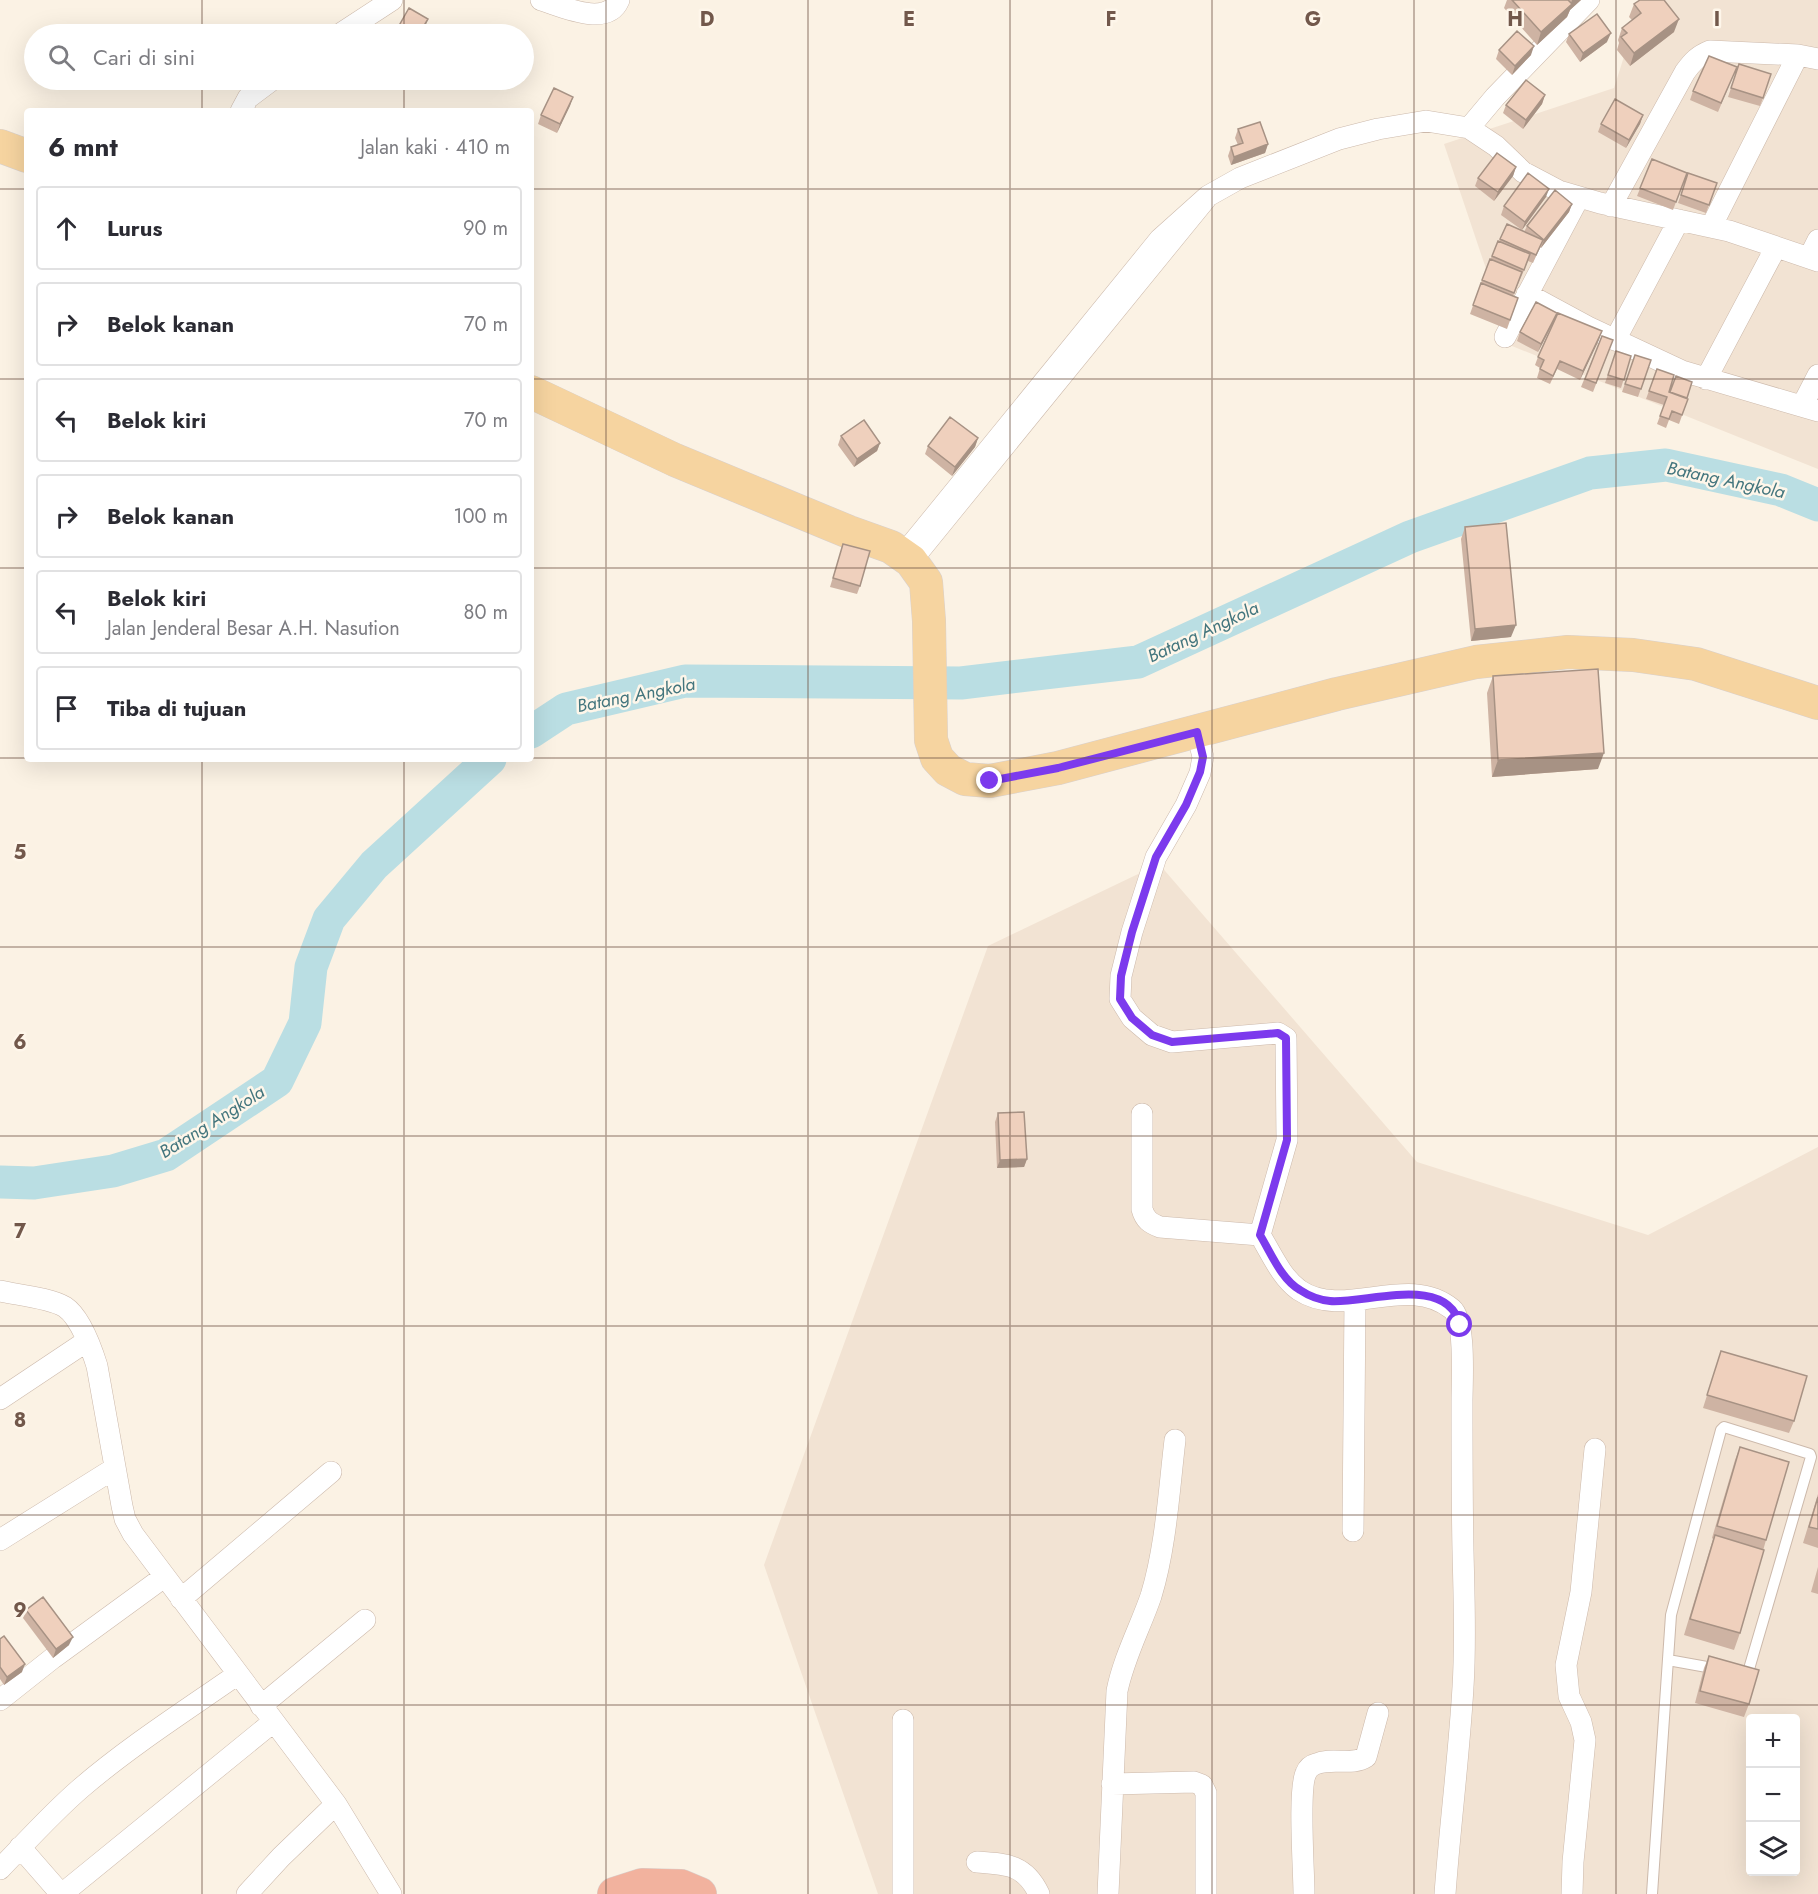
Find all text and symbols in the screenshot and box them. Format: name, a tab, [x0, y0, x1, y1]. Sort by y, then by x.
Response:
text: D	[700, 5, 714, 34]
text: E	[903, 5, 915, 34]
text: F	[1105, 5, 1117, 34]
text: G	[1305, 5, 1321, 34]
text: H	[1507, 5, 1523, 34]
text: I	[1714, 5, 1720, 34]
search box	[24, 24, 534, 90]
icon: search	[45, 41, 78, 74]
text: Cari di sini	[93, 41, 195, 73]
text: 6 mnt	[48, 128, 118, 166]
text: Jalan kaki · 410 m	[360, 133, 510, 162]
icon: ahead	[50, 212, 83, 245]
text: Lurus	[107, 212, 163, 244]
text: 90 m	[463, 214, 508, 243]
icon: right	[50, 308, 83, 341]
text: Belok kanan	[107, 308, 234, 340]
text: 70 m	[464, 310, 508, 339]
icon: left	[50, 404, 83, 437]
text: Belok kiri	[107, 404, 206, 436]
text: 70 m	[464, 406, 508, 435]
water label: Batang Angkola	[1665, 455, 1787, 505]
icon: right	[50, 500, 83, 533]
text: Belok kanan	[107, 500, 234, 532]
text: 100 m	[453, 502, 508, 531]
text: Belok kiri	[107, 582, 206, 614]
water label: Batang Angkola	[1143, 595, 1263, 669]
icon: left	[50, 596, 83, 629]
text: 80 m	[463, 598, 508, 627]
text: Jalan Jenderal Besar A.H. Nasution	[107, 614, 400, 643]
water label: Batang Angkola	[575, 671, 697, 719]
icon: arrive	[50, 692, 83, 725]
text: Tiba di tujuan	[107, 692, 246, 724]
route end	[976, 767, 1002, 793]
text: 5	[14, 838, 27, 867]
text: 6	[13, 1028, 27, 1057]
water label: Batang Angkola	[154, 1079, 270, 1165]
text: 7	[14, 1217, 27, 1246]
route start	[1446, 1311, 1472, 1337]
text: 8	[14, 1406, 26, 1435]
text: 9	[13, 1596, 27, 1625]
map controls	[1746, 1714, 1800, 1876]
button: +	[1746, 1714, 1800, 1768]
button: −	[1746, 1768, 1800, 1822]
button: layers	[1746, 1822, 1800, 1876]

